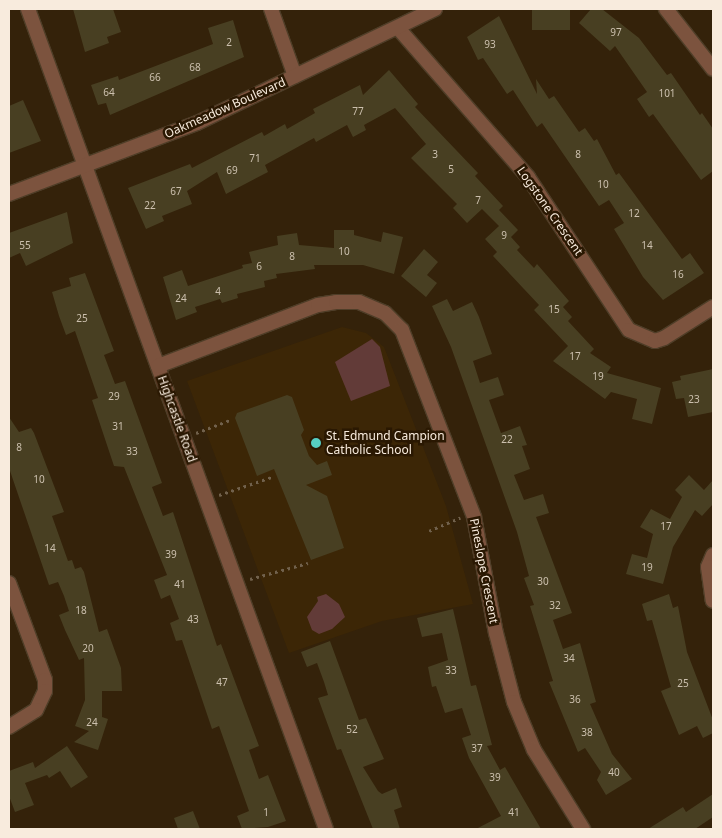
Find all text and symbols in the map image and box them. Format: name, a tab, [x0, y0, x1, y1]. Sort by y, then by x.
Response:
house number: 97	[610, 27, 622, 39]
house number: 2	[226, 37, 232, 49]
house number: 93	[484, 39, 496, 51]
house number: 68	[189, 62, 201, 74]
house number: 66	[149, 72, 161, 84]
street label: Oakmeadow Boulevard	[162, 75, 288, 141]
house number: 64	[103, 87, 115, 99]
house number: 101	[658, 88, 676, 100]
house number: 77	[352, 106, 364, 118]
house number: 3	[432, 149, 438, 161]
house number: 8	[575, 149, 581, 161]
house number: 71	[249, 153, 261, 165]
house number: 5	[448, 164, 454, 176]
street label: Logstone Crescent	[514, 164, 586, 258]
house number: 69	[226, 165, 238, 177]
house number: 10	[597, 179, 609, 191]
house number: 67	[170, 186, 182, 198]
house number: 7	[475, 195, 481, 207]
house number: 22	[144, 200, 156, 212]
house number: 12	[628, 208, 640, 220]
house number: 9	[501, 230, 507, 242]
house number: 55	[19, 240, 31, 252]
house number: 14	[641, 240, 653, 252]
house number: 10	[338, 246, 350, 258]
house number: 8	[289, 251, 295, 263]
house number: 6	[256, 261, 262, 273]
house number: 16	[672, 269, 684, 281]
house number: 4	[215, 286, 221, 298]
house number: 24	[175, 293, 187, 305]
house number: 15	[548, 304, 560, 316]
house number: 25	[76, 313, 88, 325]
house number: 17	[569, 351, 581, 363]
house number: 19	[592, 371, 604, 383]
street label: Highcastle Road	[155, 374, 199, 464]
house number: 29	[108, 391, 120, 403]
house number: 23	[688, 394, 700, 406]
house number: 31	[112, 421, 124, 433]
place label: St. Edmund Campion Catholic School	[326, 429, 445, 457]
house number: 22	[501, 434, 513, 446]
marker: St. Edmund Campion Catholic School	[310, 437, 322, 449]
house number: 8	[16, 442, 22, 454]
house number: 33	[126, 446, 138, 458]
house number: 10	[33, 474, 45, 486]
street label: Pineslope Crescent	[467, 517, 501, 625]
house number: 17	[660, 521, 672, 533]
house number: 14	[44, 543, 56, 555]
house number: 39	[165, 549, 177, 561]
house number: 19	[641, 562, 653, 574]
house number: 30	[537, 576, 549, 588]
house number: 41	[174, 579, 186, 591]
house number: 32	[549, 600, 561, 612]
house number: 18	[75, 605, 87, 617]
house number: 43	[187, 614, 199, 626]
house number: 20	[82, 643, 94, 655]
house number: 34	[563, 653, 575, 665]
house number: 33	[445, 665, 457, 677]
house number: 47	[216, 677, 228, 689]
house number: 25	[677, 678, 689, 690]
house number: 36	[569, 694, 581, 706]
house number: 24	[86, 717, 98, 729]
house number: 52	[346, 724, 358, 736]
house number: 38	[581, 727, 593, 739]
house number: 37	[471, 743, 483, 755]
house number: 40	[608, 767, 620, 779]
house number: 39	[489, 772, 501, 784]
house number: 1	[263, 807, 269, 819]
house number: 41	[508, 807, 520, 819]

